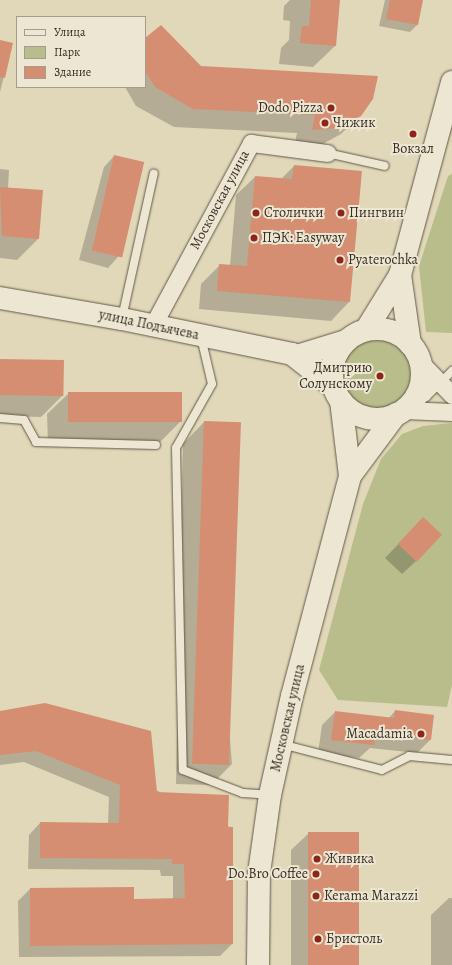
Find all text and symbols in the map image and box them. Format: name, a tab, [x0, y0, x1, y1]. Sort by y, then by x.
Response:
legend	[16, 16, 146, 88]
text: Улица	[54, 24, 85, 40]
text: Парк	[54, 44, 80, 60]
text: Здание	[54, 64, 91, 80]
place label: Dodo Pizza	[258, 100, 323, 116]
marker: Dodo Pizza	[326, 103, 336, 113]
place label: Чижик	[333, 115, 375, 131]
marker: Чижик	[320, 118, 330, 128]
marker: Вокзал	[408, 129, 418, 139]
place label: Вокзал	[392, 141, 434, 157]
street label: Московская улица	[187, 147, 253, 253]
place label: Столички	[264, 205, 323, 221]
place label: Пингвин	[349, 205, 404, 221]
marker: Столички	[251, 208, 261, 218]
marker: Пингвин	[336, 208, 346, 218]
place label: ПЭК: Easyway	[262, 230, 344, 246]
marker: ПЭК: Easyway	[249, 233, 259, 243]
place label: Pyaterochka	[348, 252, 418, 268]
marker: Pyaterochka	[335, 255, 345, 265]
street label: улица Подъячева	[97, 306, 201, 344]
place label: Дмитрию Солунскому	[299, 360, 372, 392]
marker: Дмитрию Солунскому	[375, 371, 385, 381]
street label: Московская улица	[267, 662, 309, 774]
place label: Macadamia	[346, 726, 413, 742]
marker: Macadamia	[416, 729, 426, 739]
place label: Живика	[325, 851, 374, 867]
marker: Живика	[312, 854, 322, 864]
place label: Do.Bro Coffee	[228, 866, 308, 882]
marker: Do.Bro Coffee	[311, 869, 321, 879]
place label: Kerama Marazzi	[324, 888, 418, 904]
marker: Kerama Marazzi	[311, 891, 321, 901]
place label: Бристоль	[326, 931, 382, 947]
marker: Бристоль	[313, 934, 323, 944]

